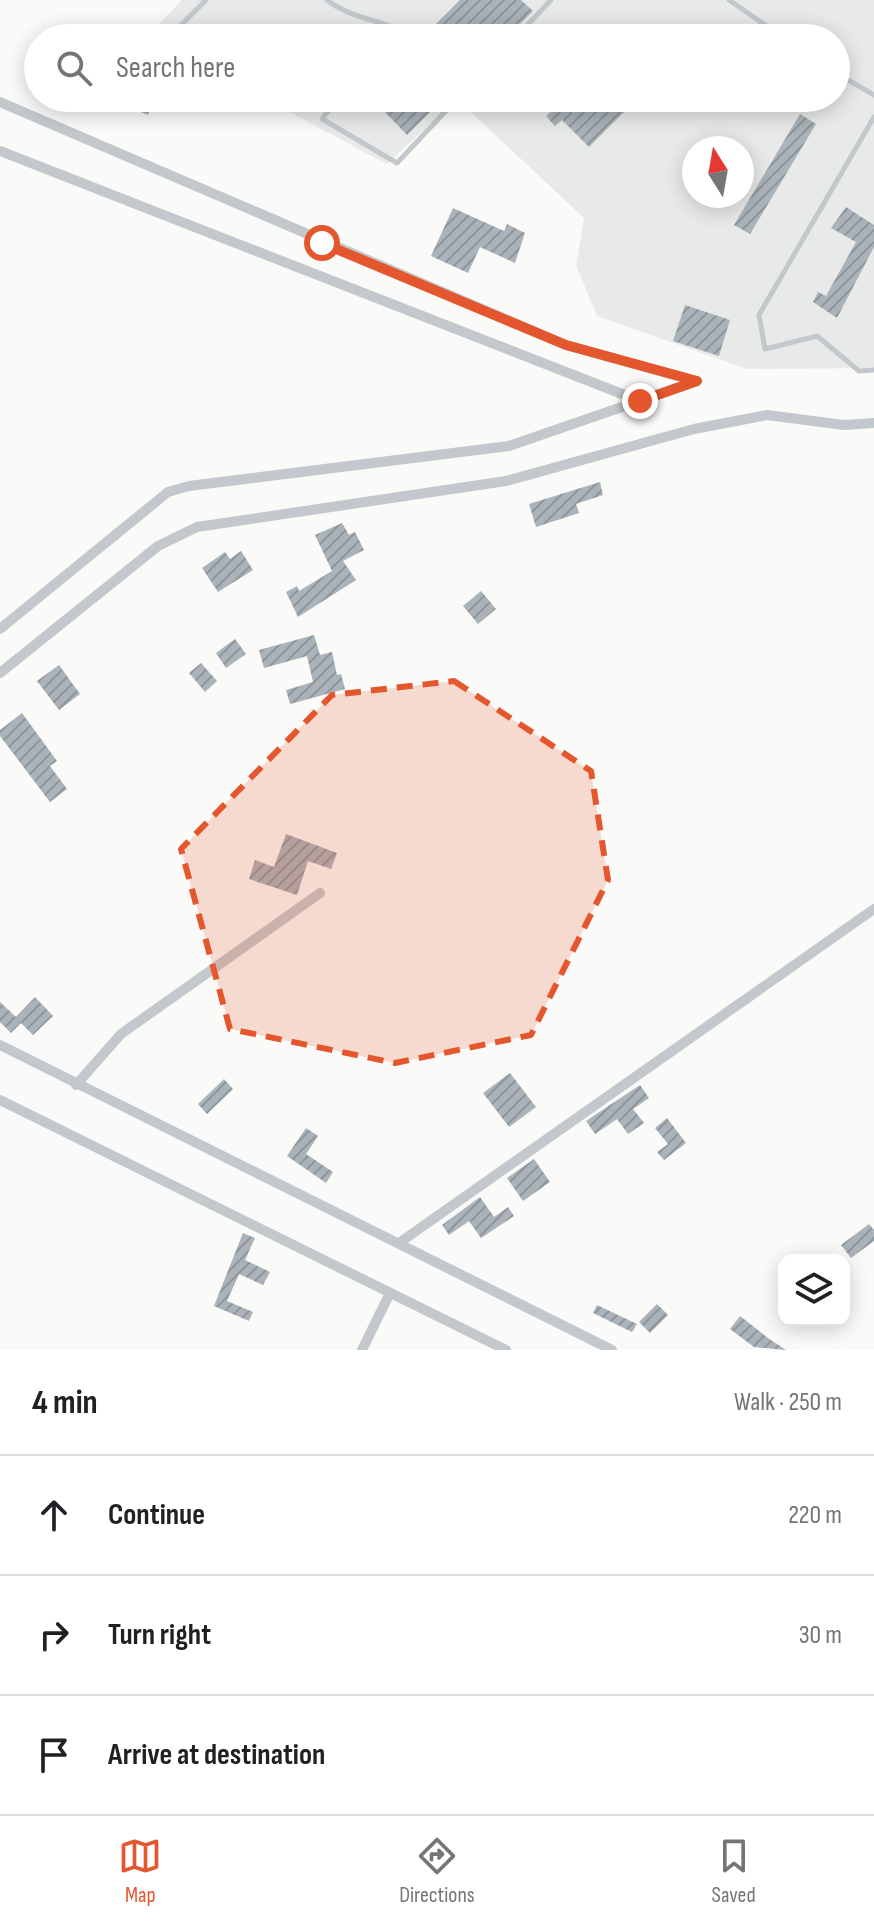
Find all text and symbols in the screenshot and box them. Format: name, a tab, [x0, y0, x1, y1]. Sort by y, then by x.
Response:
search box	[24, 24, 850, 112]
icon: search	[52, 46, 96, 90]
text: Search here	[116, 50, 235, 86]
north arrow	[682, 136, 754, 208]
route start	[304, 225, 340, 261]
route end	[622, 383, 658, 419]
map controls	[778, 1254, 850, 1326]
button: layers	[778, 1254, 850, 1326]
text: 4 min	[32, 1382, 98, 1423]
text: Walk · 250 m	[734, 1387, 842, 1418]
icon: ahead	[32, 1493, 76, 1537]
text: Continue	[108, 1497, 205, 1533]
text: 220 m	[788, 1500, 842, 1531]
icon: right	[32, 1613, 76, 1657]
text: Turn right	[108, 1617, 211, 1653]
text: 30 m	[799, 1620, 842, 1651]
icon: arrive	[32, 1733, 76, 1777]
text: Arrive at destination	[108, 1737, 325, 1773]
tab: Map	[118, 1834, 162, 1909]
tab: Directions	[399, 1834, 475, 1909]
tab: Saved	[712, 1834, 756, 1909]

